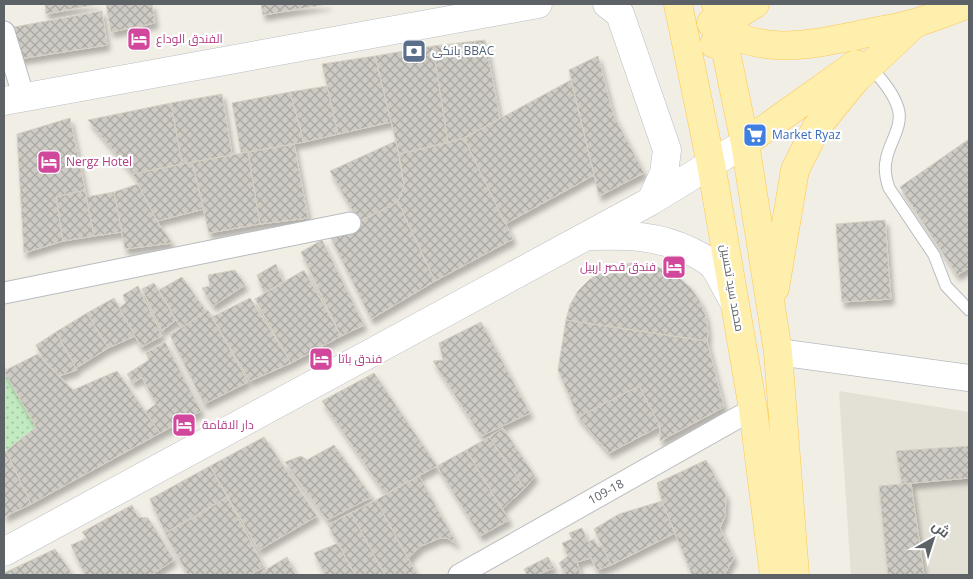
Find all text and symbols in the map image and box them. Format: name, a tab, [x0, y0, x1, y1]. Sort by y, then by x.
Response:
hotel icon: الفندق الوداع	[126, 26, 152, 52]
place label: الفندق الوداع	[156, 30, 223, 47]
bank icon: بانکی BBAC	[401, 38, 427, 64]
place label: بانکی BBAC	[432, 42, 495, 59]
supermarket icon: Market Ryaz	[742, 122, 768, 148]
place label: Market Ryaz	[772, 126, 841, 143]
hotel icon: Nergz Hotel	[36, 149, 62, 175]
place label: Nergz Hotel	[66, 153, 132, 170]
street label: محمد سید تحسین	[716, 243, 749, 333]
hotel icon: فندق قصر اربيل	[661, 254, 687, 280]
place label: فندق قصر اربيل	[580, 258, 656, 275]
hotel icon: فندق باتا	[308, 346, 334, 372]
place label: فندق باتا	[338, 350, 382, 367]
hotel icon: دار الاقامة	[171, 412, 197, 438]
place label: دار الاقامة	[202, 416, 254, 433]
street label: 109-18	[585, 475, 627, 508]
north arrow	[908, 514, 958, 564]
text: ش	[929, 515, 954, 542]

